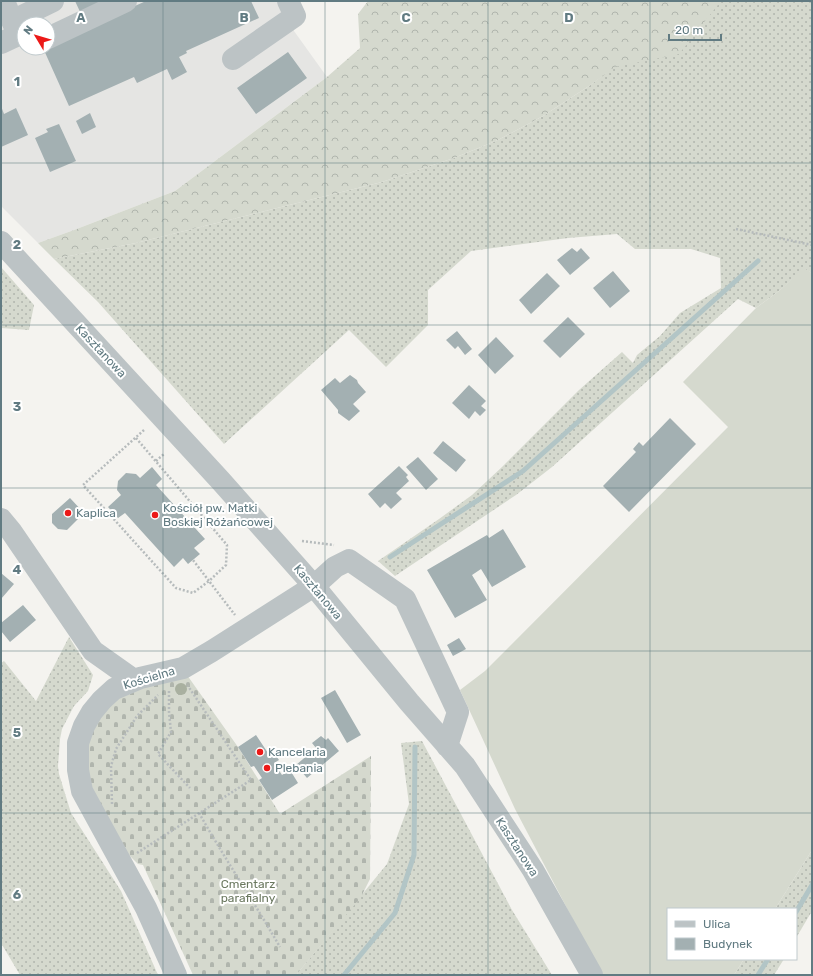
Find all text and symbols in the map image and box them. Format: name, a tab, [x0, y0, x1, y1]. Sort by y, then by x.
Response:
text: A	[76, 10, 86, 25]
text: B	[239, 10, 249, 25]
text: C	[401, 10, 411, 25]
text: D	[564, 10, 574, 25]
north arrow	[16, 16, 56, 56]
scale bar	[669, 16, 721, 42]
text: N	[21, 23, 36, 37]
text: 20 m	[675, 23, 703, 37]
text: 1	[14, 74, 20, 89]
text: 2	[13, 237, 21, 252]
street label: Kasztanowa	[73, 322, 129, 380]
text: 3	[13, 399, 22, 414]
place label: Kościół pw. Matki Boskiej Różańcowej	[163, 501, 273, 529]
place label: Kaplica	[76, 506, 116, 520]
marker: Kaplica	[63, 508, 73, 518]
marker: Kościół pw. Matki Boskiej Różańcowej	[150, 510, 160, 520]
text: 4	[13, 562, 22, 577]
street label: Kasztanowa	[291, 562, 345, 622]
street label: Kościelna	[122, 664, 176, 692]
text: 5	[13, 725, 21, 740]
place label: Kancelaria	[268, 745, 326, 759]
marker: Kancelaria	[255, 747, 265, 757]
place label: Plebania	[275, 761, 323, 775]
marker: Plebania	[262, 763, 272, 773]
street label: Kasztanowa	[493, 815, 541, 879]
park label: Cmentarz parafialny	[221, 877, 276, 905]
text: 6	[13, 887, 22, 902]
legend	[667, 908, 797, 960]
text: Ulica	[703, 917, 730, 931]
text: Budynek	[703, 937, 753, 951]

